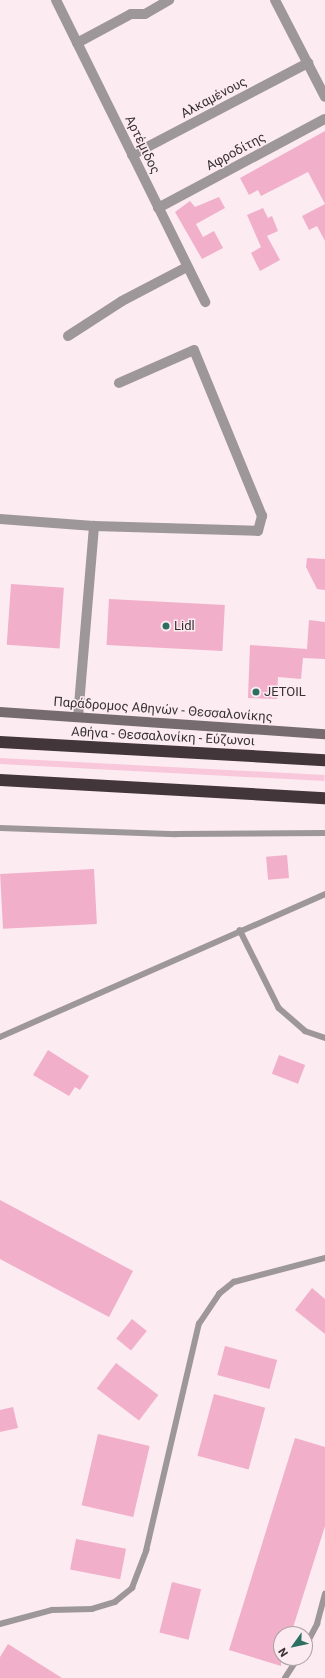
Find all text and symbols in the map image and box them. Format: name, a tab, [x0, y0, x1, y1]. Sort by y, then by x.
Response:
street label: Αλκαμένους	[178, 74, 250, 122]
street label: Αρτέμιδος	[121, 113, 163, 177]
street label: Αφροδίτης	[204, 130, 268, 174]
place label: Lidl	[174, 618, 195, 634]
marker: Lidl	[161, 621, 171, 631]
place label: JETOIL	[264, 684, 306, 700]
marker: JETOIL	[251, 687, 261, 697]
street label: Παράδρομος Αθηνών - Θεσσαλονίκης	[53, 695, 273, 725]
street label: Αθήνα - Θεσσαλονίκη - Εύζωνοι	[71, 724, 255, 750]
north arrow	[273, 1626, 313, 1666]
text: N	[276, 1645, 291, 1659]

